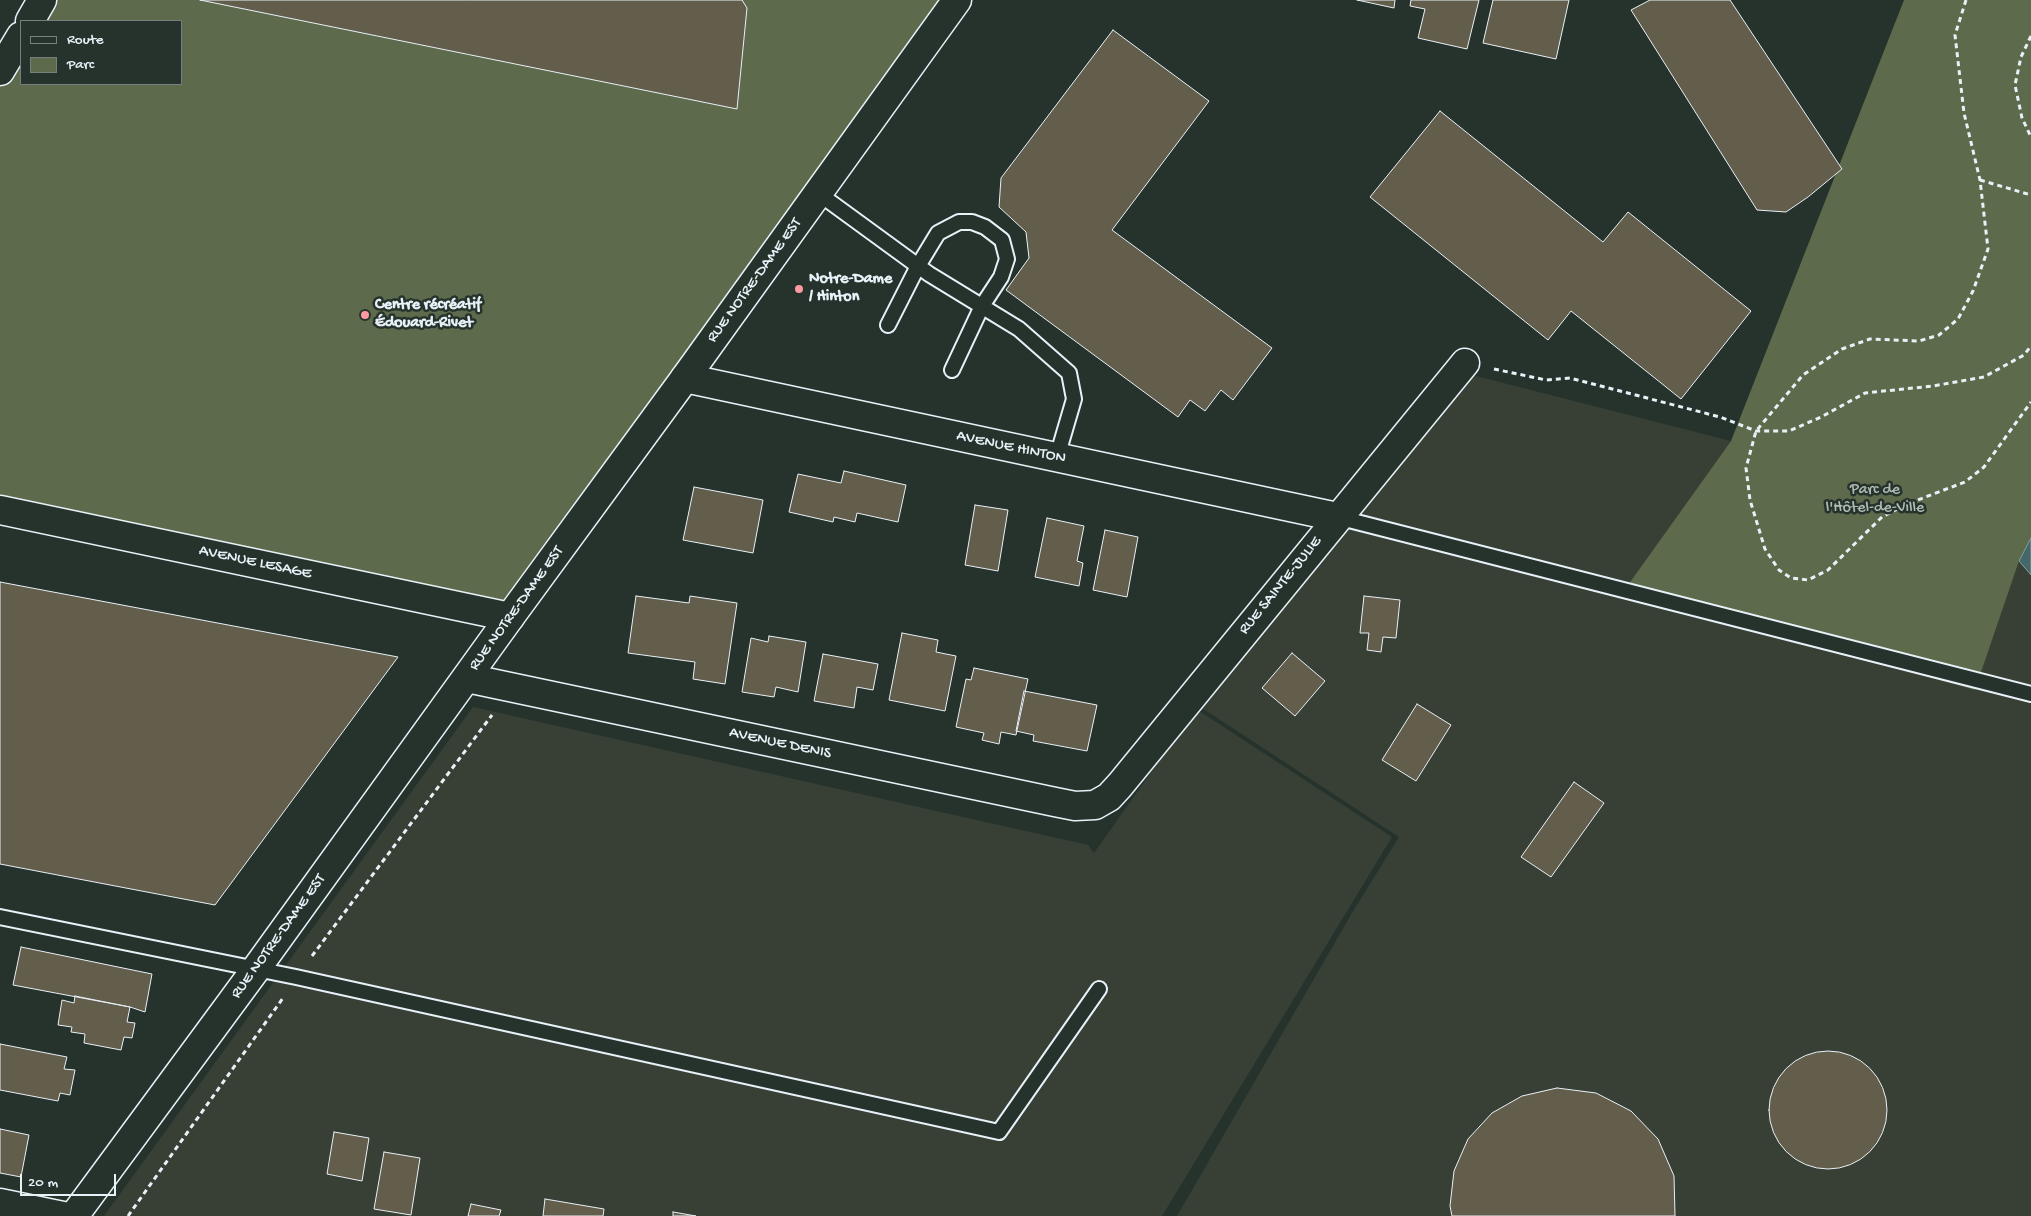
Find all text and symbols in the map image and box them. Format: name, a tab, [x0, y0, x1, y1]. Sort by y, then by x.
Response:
legend	[20, 20, 182, 85]
text: Route	[67, 31, 104, 49]
text: Parc	[67, 56, 94, 74]
street label: RUE NOTRE-DAME EST	[703, 215, 807, 347]
place label: Notre-Dame / Hinton	[809, 270, 892, 308]
marker: Notre-Dame / Hinton	[793, 283, 805, 295]
place label: Centre récréatif Édouard-Rivet	[375, 296, 481, 334]
marker: Centre récréatif Édouard-Rivet	[359, 309, 371, 321]
street label: AVENUE HINTON	[955, 427, 1067, 469]
park label: Parc de l'Hôtel-de-Ville	[1826, 481, 1924, 519]
street label: RUE SAINTE-JULIE	[1235, 533, 1327, 639]
street label: AVENUE LESAGE	[197, 542, 313, 584]
street label: RUE NOTRE-DAME EST	[465, 543, 569, 675]
street label: AVENUE DENIS	[727, 724, 833, 764]
street label: RUE NOTRE-DAME EST	[227, 871, 331, 1003]
scale bar	[22, 1164, 119, 1196]
text: 20 m	[28, 1174, 58, 1192]

